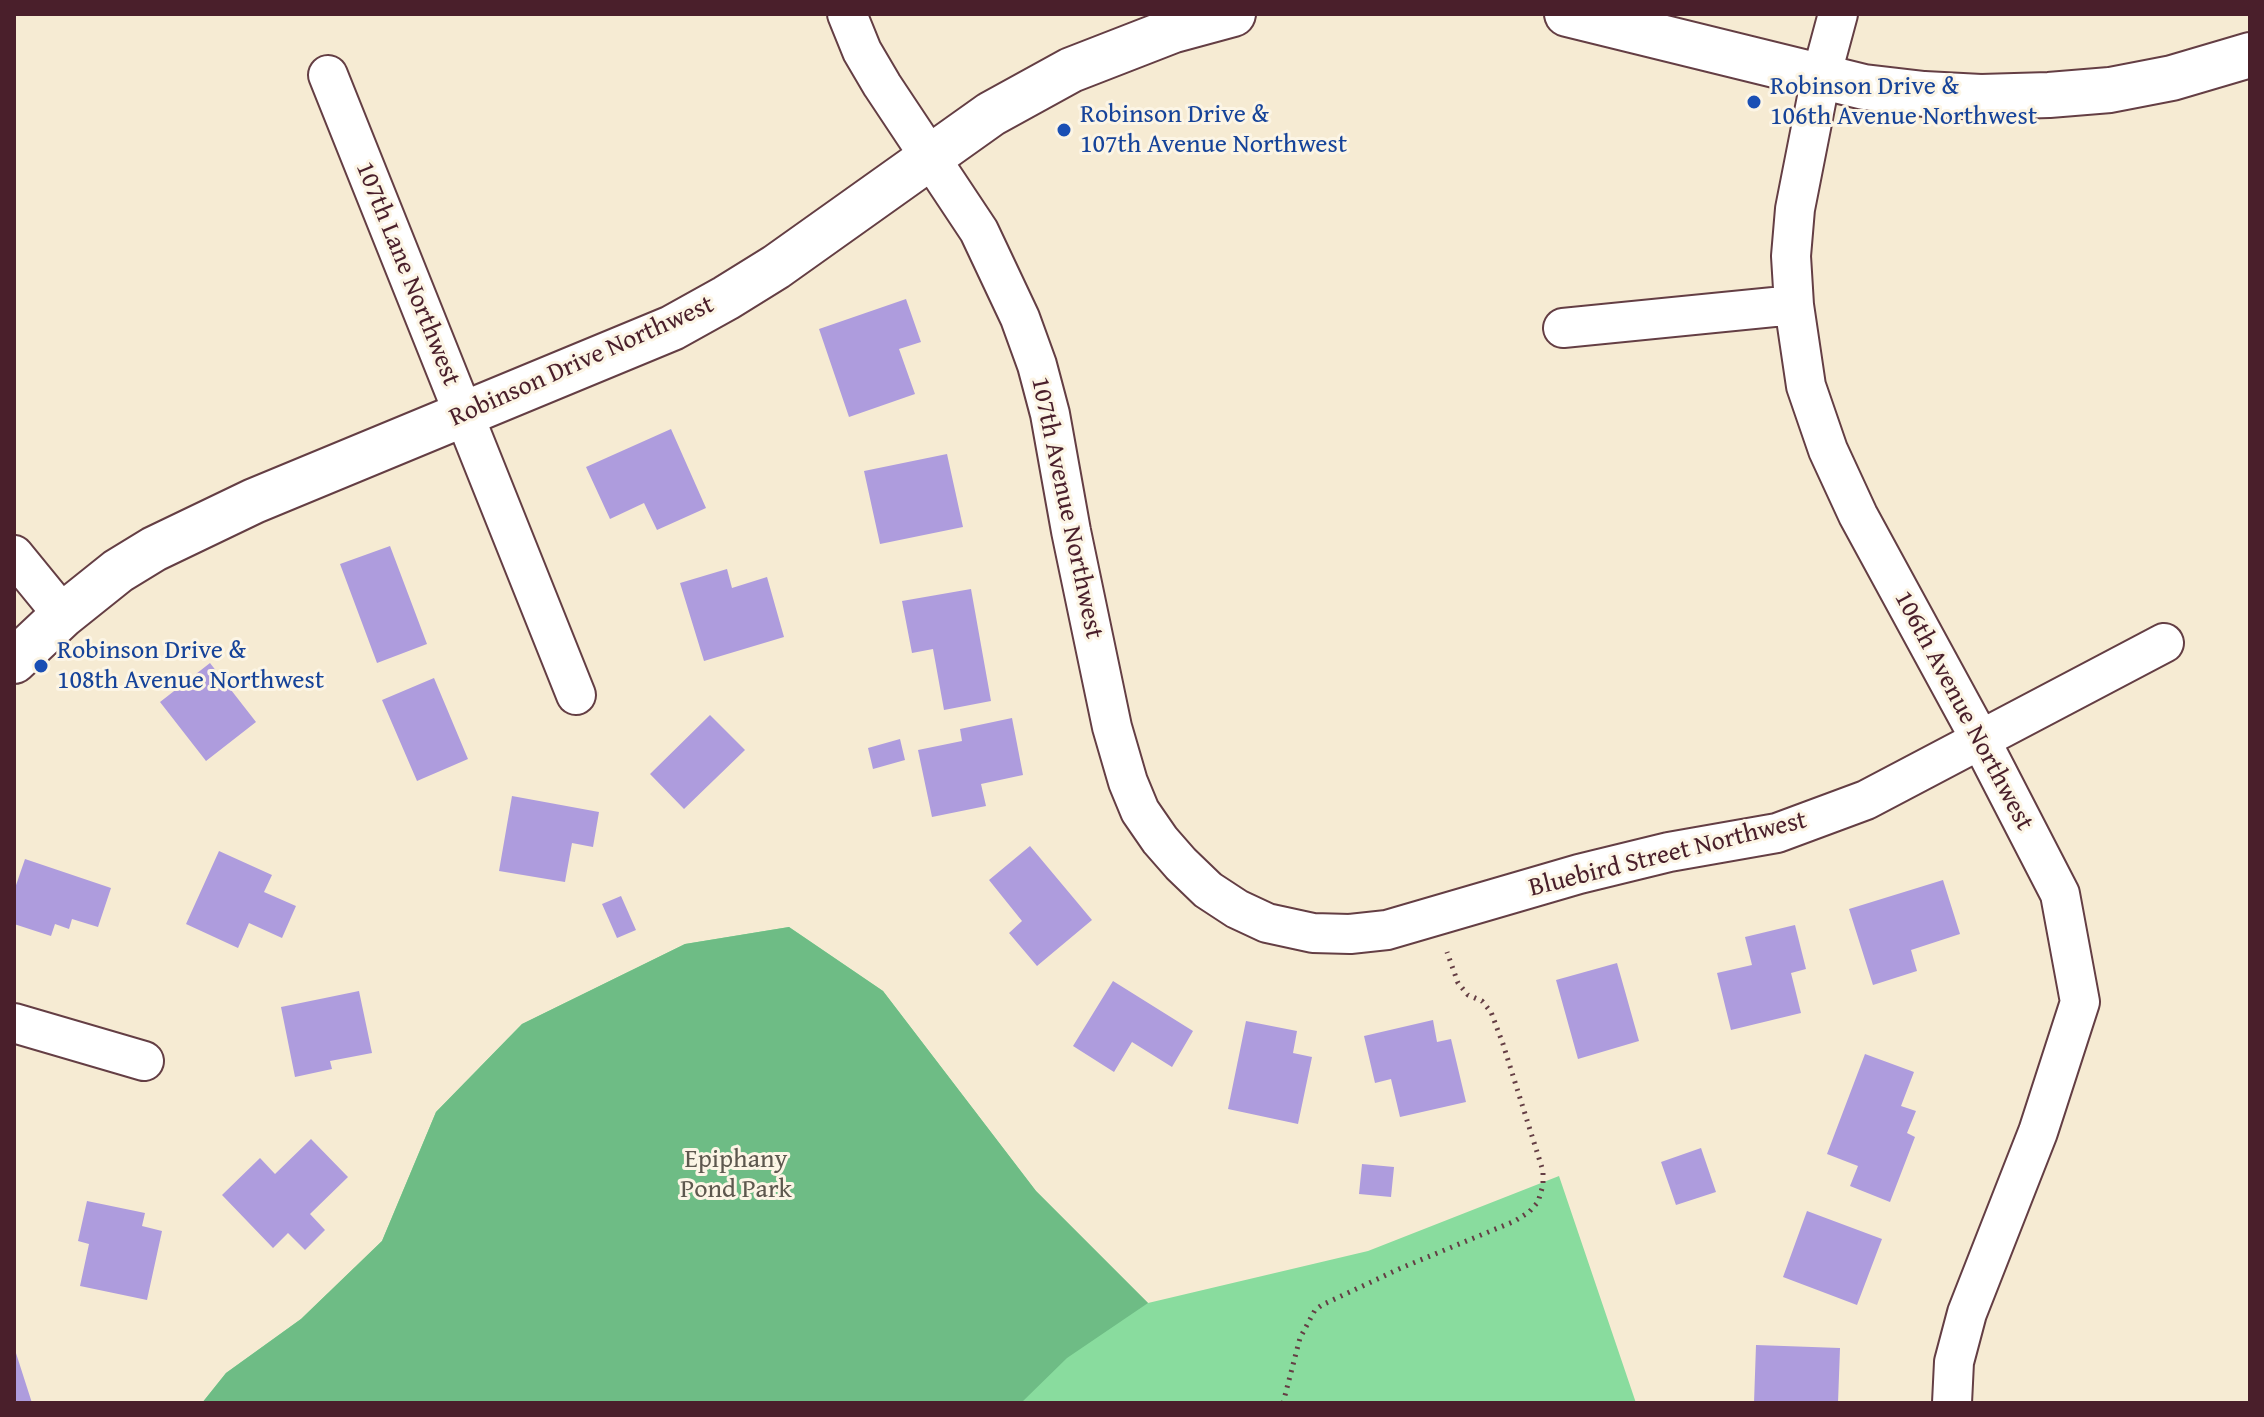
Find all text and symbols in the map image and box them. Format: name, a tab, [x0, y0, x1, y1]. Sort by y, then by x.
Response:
place label: Robinson Drive & 106th Avenue Northwest	[1770, 71, 2037, 132]
marker: Robinson Drive & 106th Avenue Northwest	[1745, 93, 1763, 111]
place label: Robinson Drive & 107th Avenue Northwest	[1080, 99, 1347, 160]
marker: Robinson Drive & 107th Avenue Northwest	[1055, 121, 1073, 139]
street label: 107th Lane Northwest	[348, 157, 466, 391]
street label: Robinson Drive Northwest	[445, 290, 719, 434]
street label: 107th Avenue Northwest	[1023, 374, 1109, 642]
street label: 106th Avenue Northwest	[1887, 586, 2039, 836]
place label: Robinson Drive & 108th Avenue Northwest	[57, 635, 324, 696]
marker: Robinson Drive & 108th Avenue Northwest	[32, 657, 50, 675]
street label: Bluebird Street Northwest	[1526, 805, 1810, 905]
park label: Epiphany Pond Park	[680, 1144, 792, 1206]

